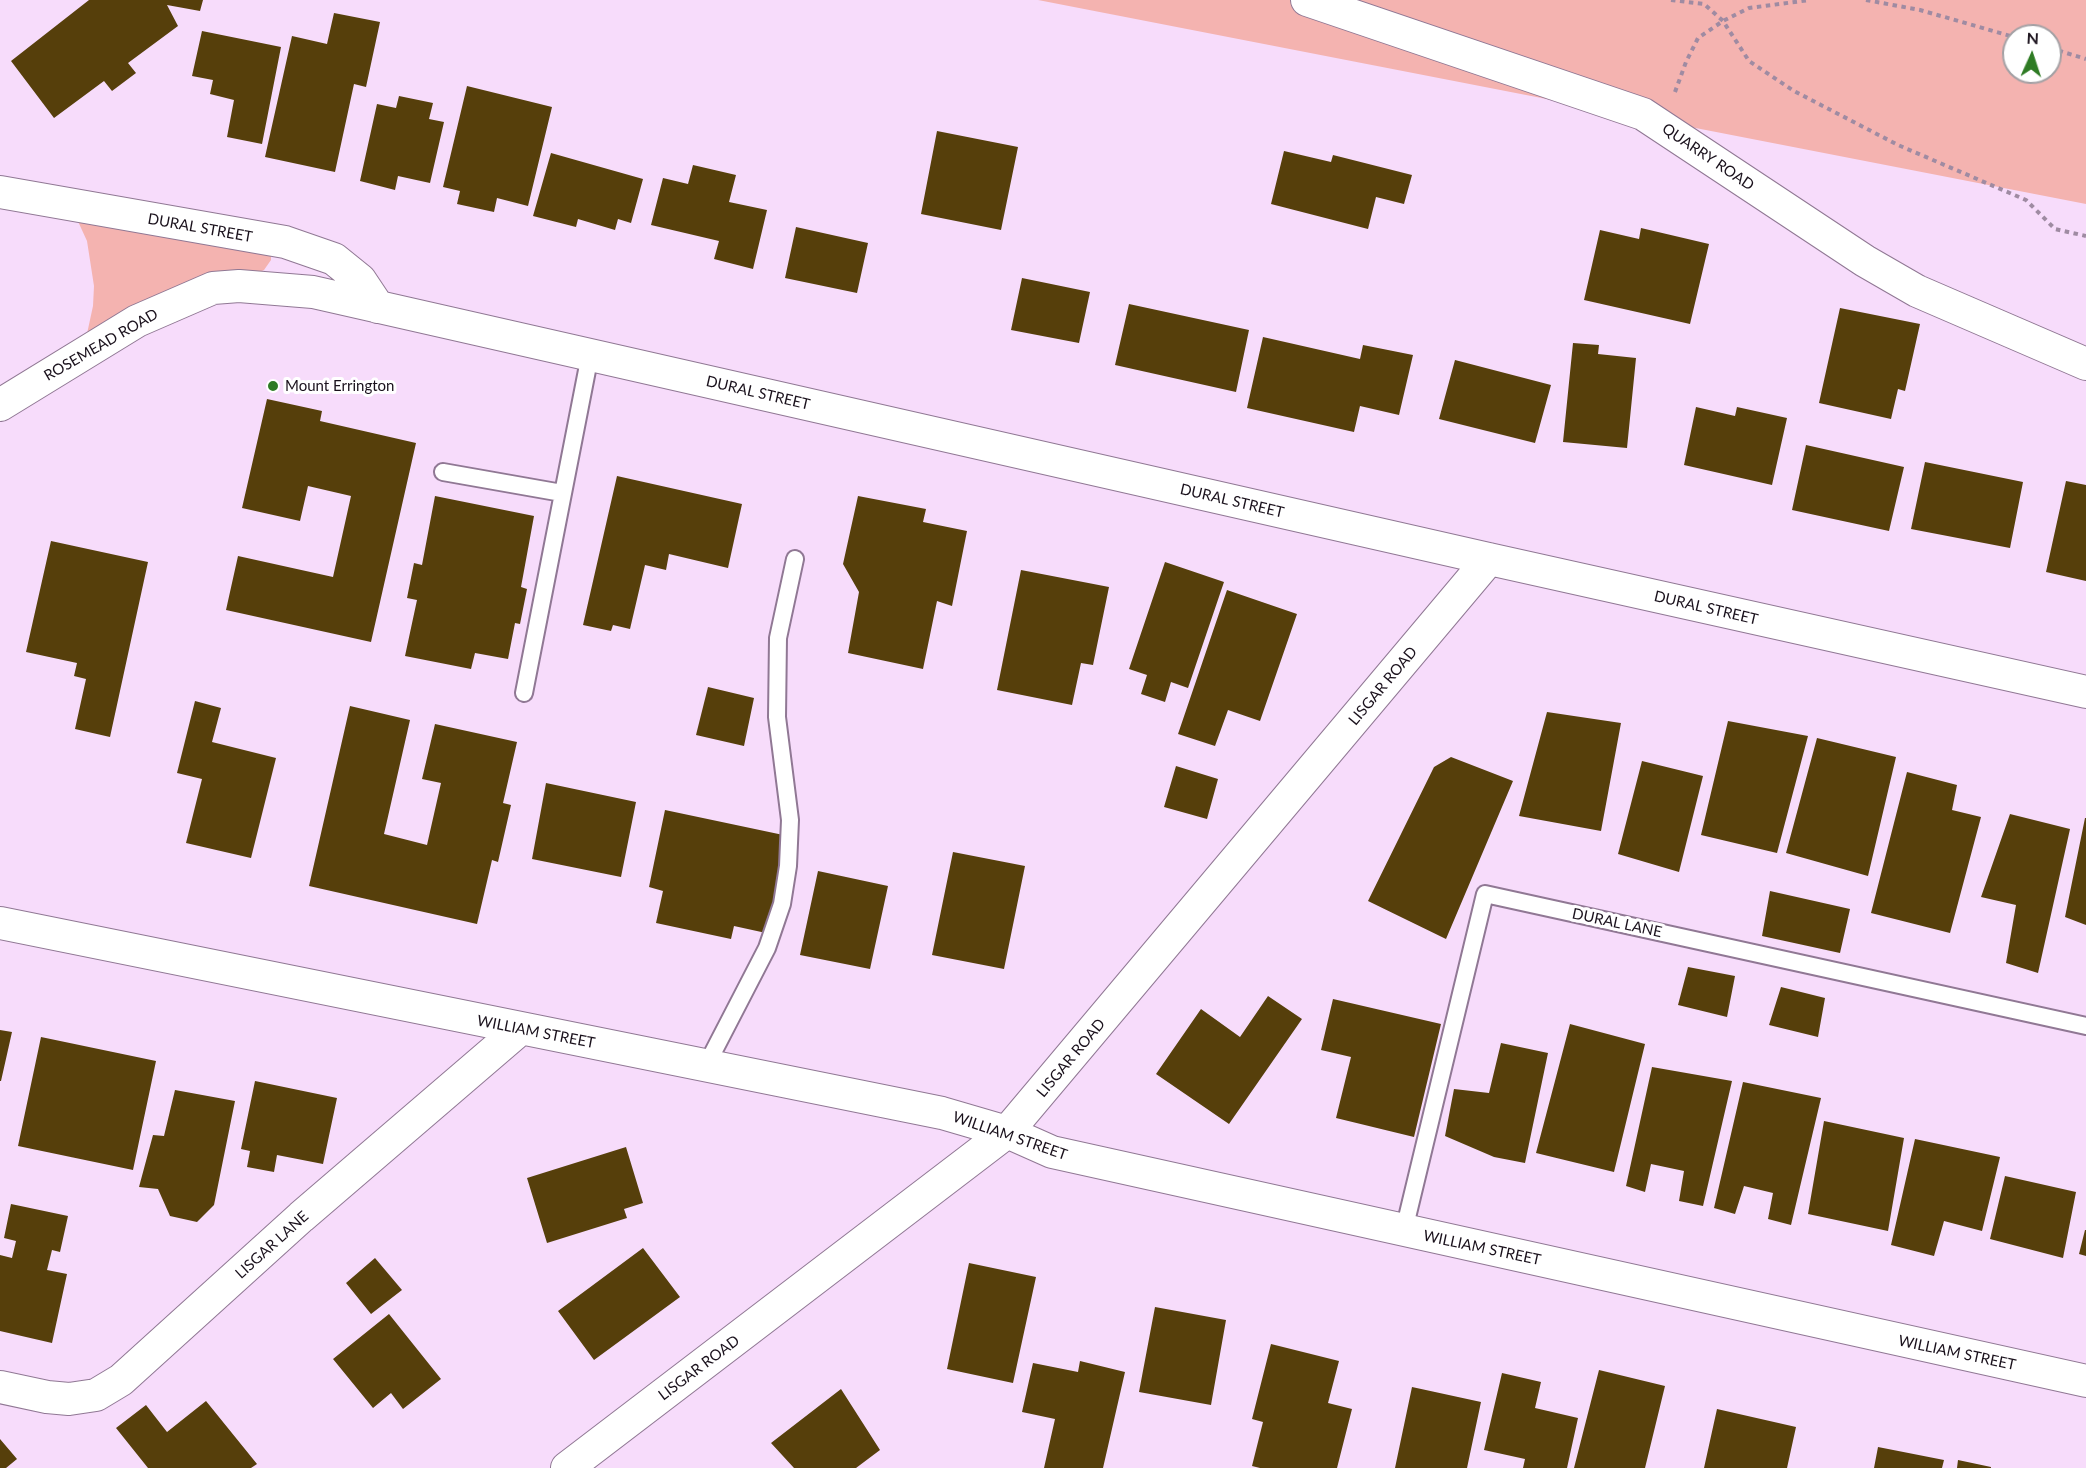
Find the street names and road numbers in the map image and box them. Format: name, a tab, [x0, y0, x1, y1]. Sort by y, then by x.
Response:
street label: QUARRY ROAD	[1659, 120, 1757, 194]
street label: DURAL STREET	[146, 210, 254, 246]
street label: ROSEMEAD ROAD	[41, 305, 161, 385]
street label: DURAL STREET	[704, 372, 812, 414]
street label: DURAL STREET	[1178, 480, 1286, 522]
street label: DURAL STREET	[1652, 587, 1760, 629]
street label: LISGAR ROAD	[1345, 643, 1421, 729]
street label: DURAL LANE	[1570, 905, 1664, 941]
street label: WILLIAM STREET	[475, 1012, 597, 1052]
street label: LISGAR ROAD	[1033, 1015, 1109, 1101]
street label: WILLIAM STREET	[950, 1108, 1070, 1164]
street label: LISGAR LANE	[232, 1207, 312, 1283]
street label: WILLIAM STREET	[1422, 1227, 1542, 1269]
street label: LISGAR ROAD	[655, 1332, 743, 1404]
street label: WILLIAM STREET	[1897, 1332, 2017, 1374]

